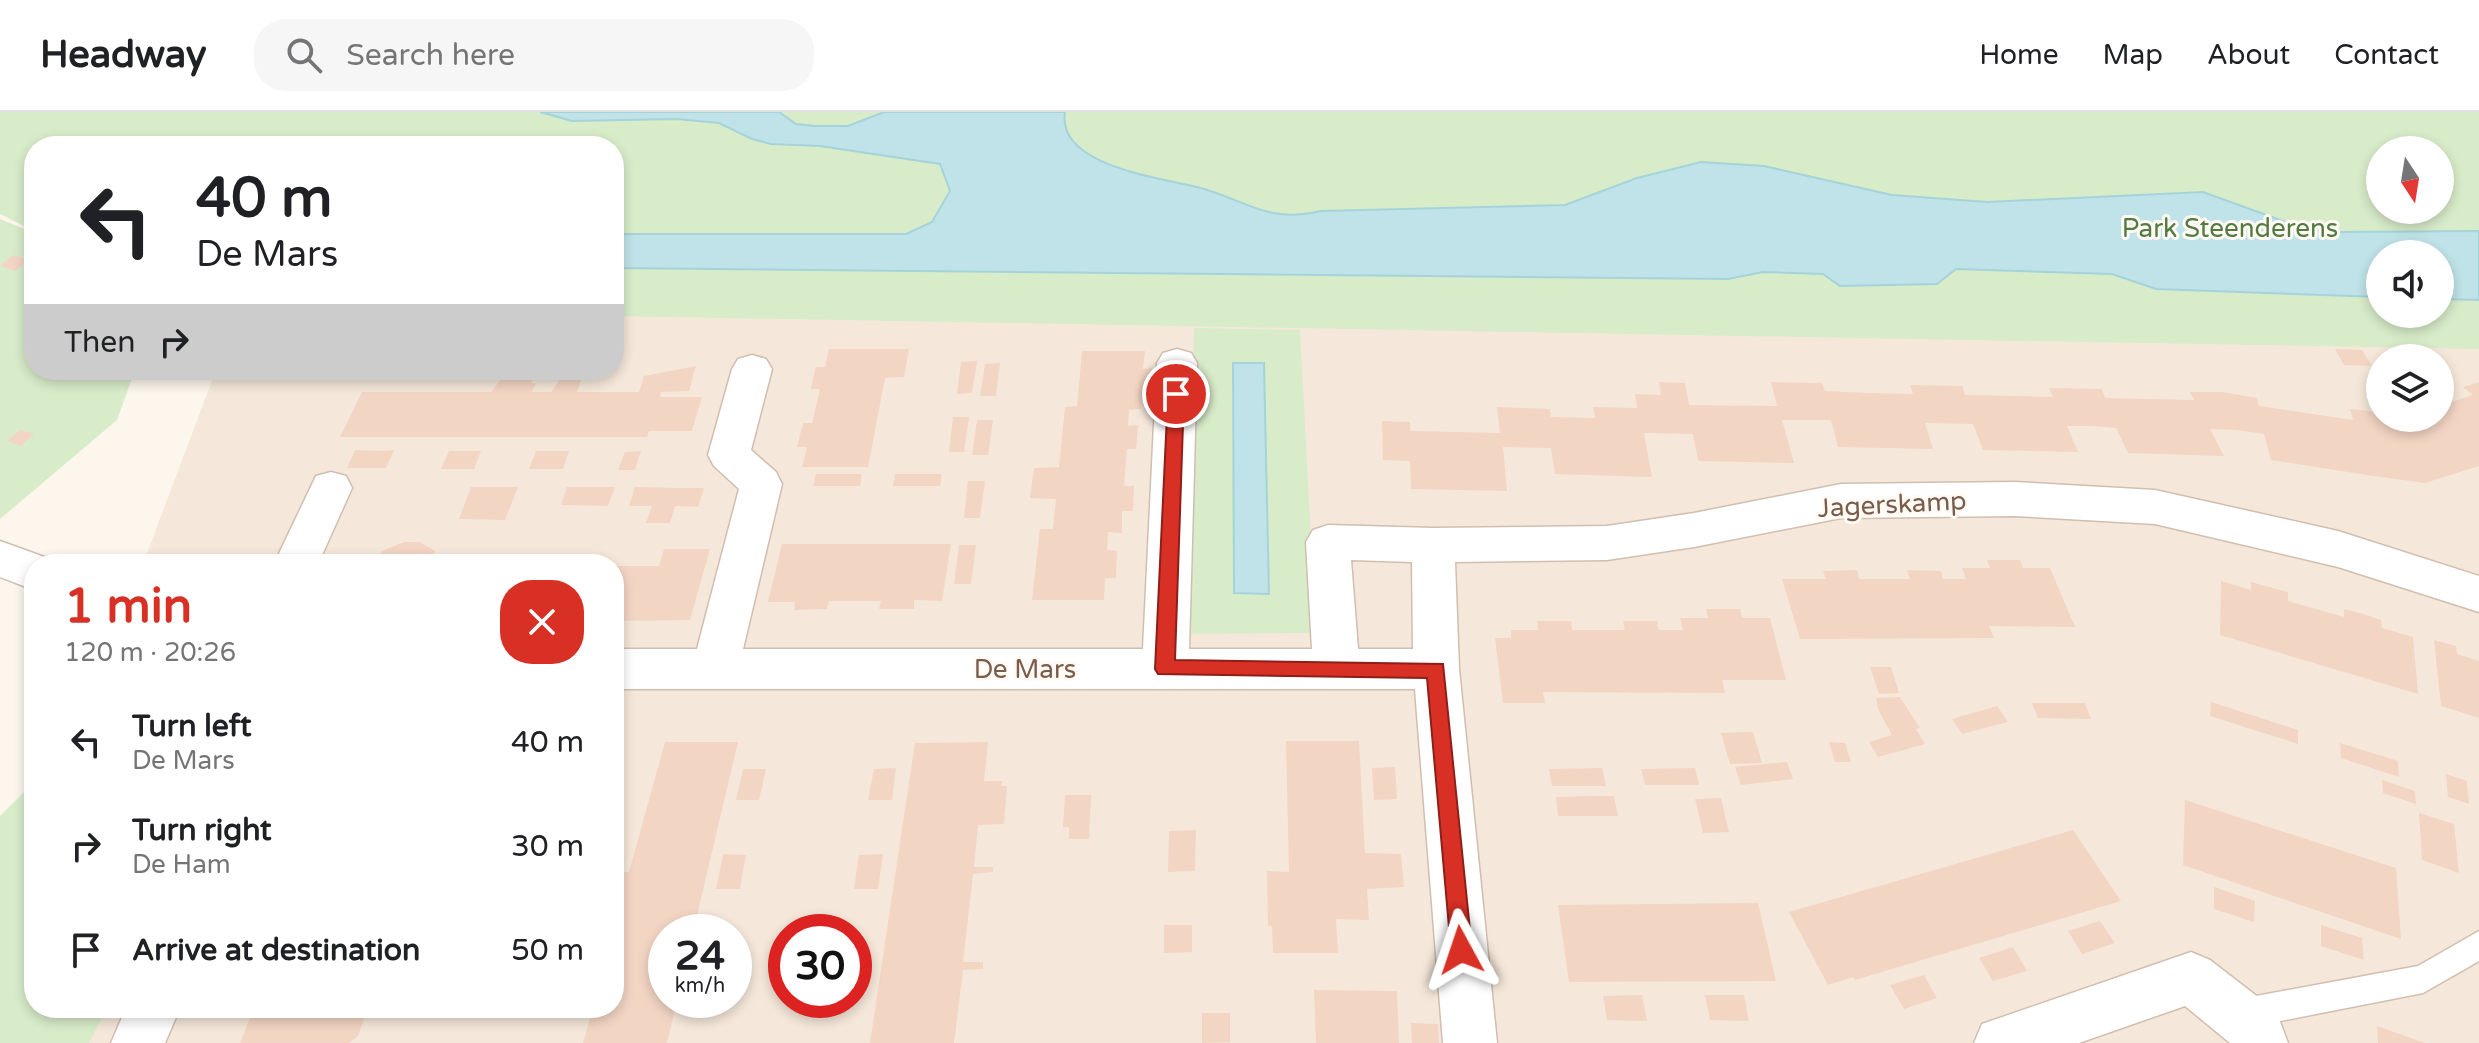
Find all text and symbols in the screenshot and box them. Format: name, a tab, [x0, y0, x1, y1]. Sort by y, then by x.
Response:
search box	[254, 19, 814, 91]
text: Headway	[40, 32, 206, 78]
icon: search	[282, 33, 326, 77]
text: Search here	[346, 37, 515, 74]
text: Home	[1979, 38, 2059, 72]
text: Map	[2103, 38, 2163, 72]
text: About	[2207, 38, 2290, 72]
text: Contact	[2334, 38, 2439, 72]
north arrow	[2366, 136, 2454, 224]
map controls	[2366, 136, 2454, 432]
text: 40 m	[196, 165, 332, 232]
icon: left	[64, 168, 168, 272]
park label: Park Steenderens	[2122, 213, 2338, 244]
text: De Mars	[196, 233, 338, 276]
button: sound	[2366, 240, 2454, 328]
icon: right	[152, 320, 196, 364]
text: Then	[64, 324, 136, 361]
button: layers	[2366, 344, 2454, 432]
pin	[1142, 360, 1210, 428]
icon: arrive	[1154, 372, 1198, 416]
street label: Jagerskamp	[1817, 485, 1967, 524]
text: 1 min	[64, 578, 192, 636]
button: close	[500, 580, 584, 664]
text: 120 m · 20:26	[64, 637, 236, 668]
street label: De Mars	[974, 654, 1076, 685]
text: Turn left	[132, 708, 251, 745]
icon: left	[64, 720, 108, 764]
text: 40 m	[511, 724, 584, 761]
text: De Mars	[132, 745, 235, 776]
text: Turn right	[132, 812, 272, 849]
icon: right	[64, 824, 108, 868]
text: 30 m	[511, 828, 584, 865]
text: De Ham	[132, 849, 231, 880]
position arrow	[1419, 908, 1503, 992]
speed limit sign: 30	[768, 914, 872, 1018]
icon: arrive	[64, 928, 108, 972]
text: Arrive at destination	[132, 932, 420, 969]
text: 50 m	[511, 932, 584, 969]
text: 24	[675, 932, 725, 980]
text: km/h	[675, 974, 725, 998]

